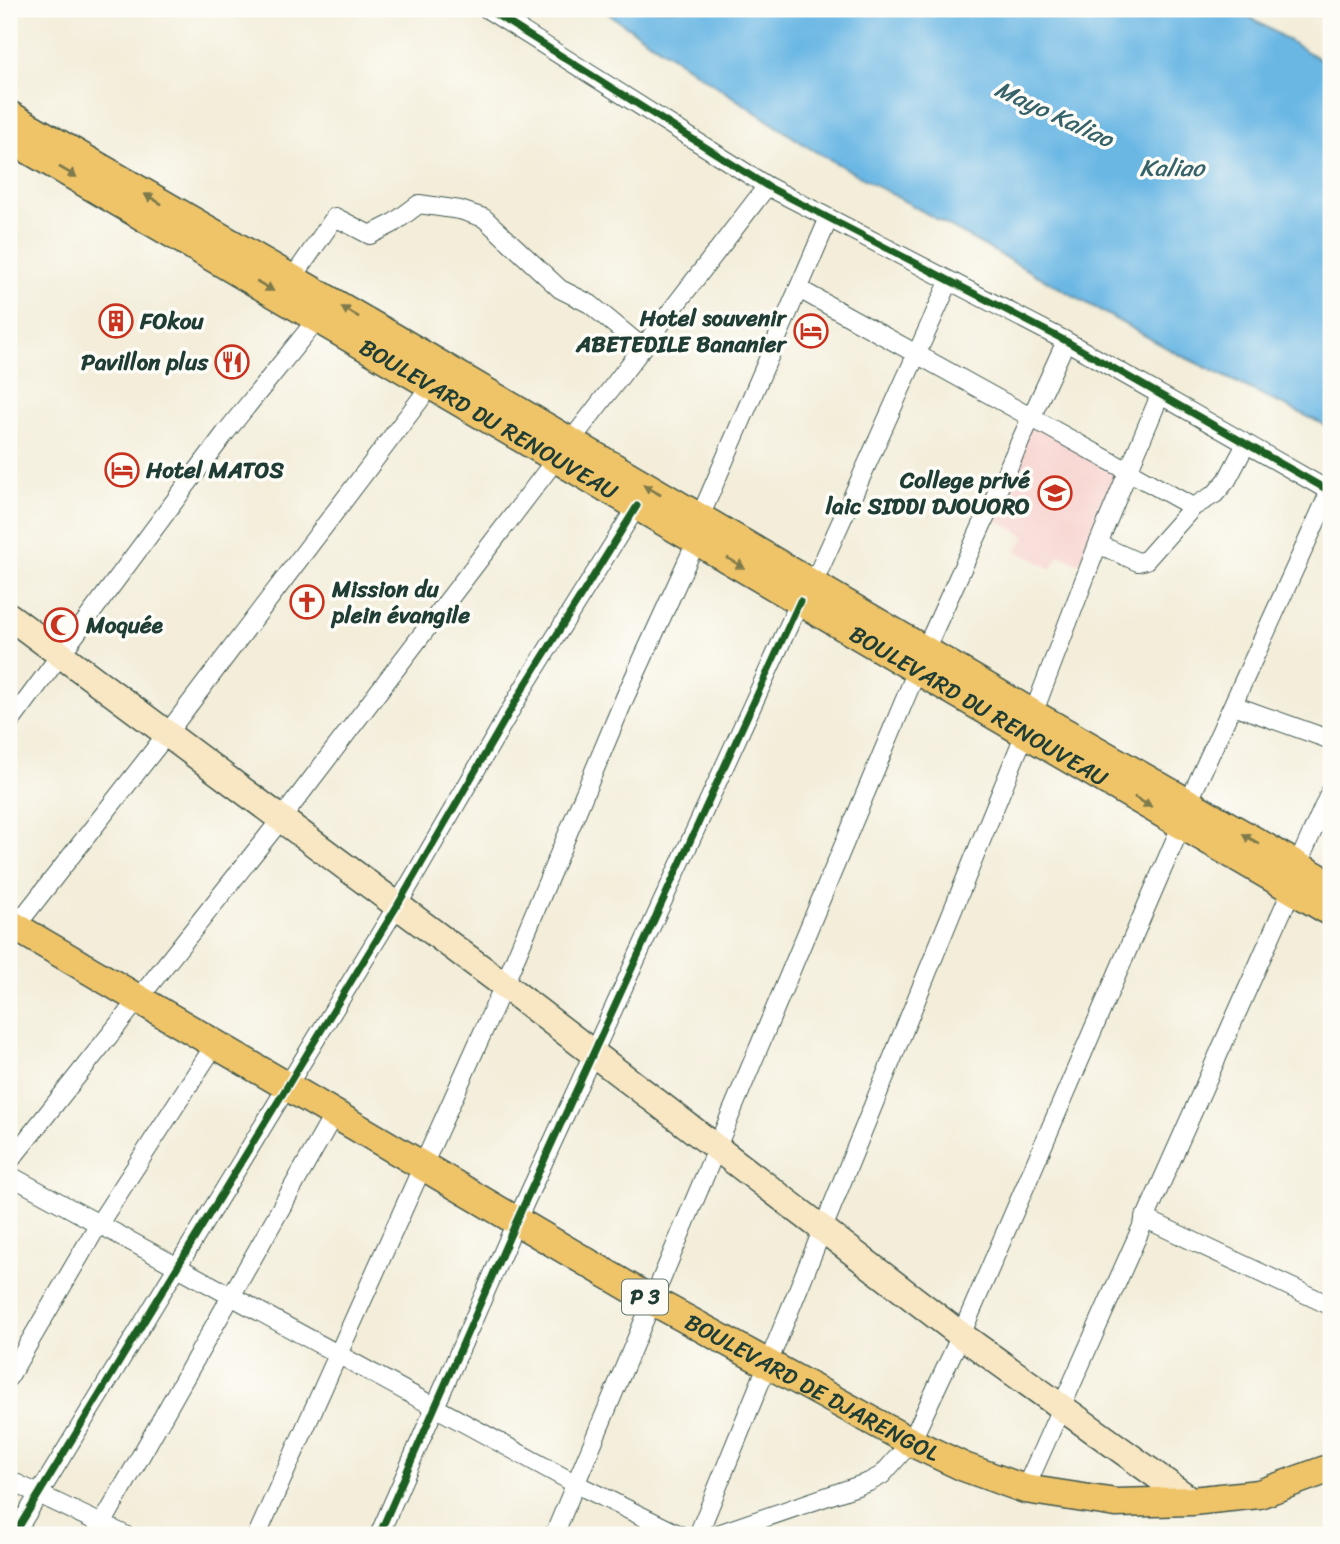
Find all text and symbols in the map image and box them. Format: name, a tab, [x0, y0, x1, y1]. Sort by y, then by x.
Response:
water label: Mayo Kaliao	[988, 68, 1122, 161]
water label: Kaliao	[1140, 147, 1206, 189]
one-way arrow	[58, 166, 78, 178]
one-way arrow	[144, 192, 163, 205]
one-way arrow	[255, 280, 274, 292]
place label: Hotel souvenir ABETEDILE Bananier	[575, 298, 788, 365]
place label: FOkou	[139, 301, 204, 342]
building icon: FOkou	[97, 302, 135, 340]
one-way arrow	[341, 306, 360, 318]
hotel icon: Hotel souvenir ABETEDILE Bananier	[792, 312, 830, 350]
street label: BOULEVARD DU RENOUVEAU	[351, 327, 626, 511]
place label: Pavillon plus	[81, 342, 209, 383]
restaurant icon: Pavillon plus	[213, 343, 251, 381]
place label: Hotel MATOS	[145, 450, 284, 491]
hotel icon: Hotel MATOS	[103, 451, 141, 489]
place label: College privé laic SIDDI DJOUORO	[825, 460, 1030, 527]
school or university icon: College privé laic SIDDI DJOUORO	[1036, 474, 1074, 512]
one-way arrow	[642, 484, 661, 496]
one-way arrow	[726, 556, 745, 569]
place label: Mission du plein évangile	[330, 569, 470, 636]
church icon: Mission du plein évangile	[288, 583, 326, 621]
place label: Moquée	[85, 605, 164, 646]
mosque icon: Moquée	[42, 606, 80, 644]
street label: BOULEVARD DU RENOUVEAU	[841, 614, 1116, 798]
one-way arrow	[1133, 796, 1153, 808]
one-way arrow	[1241, 833, 1260, 845]
road number: P 3	[622, 1280, 668, 1314]
street label: BOULEVARD DE DJARENGOL	[677, 1302, 947, 1474]

